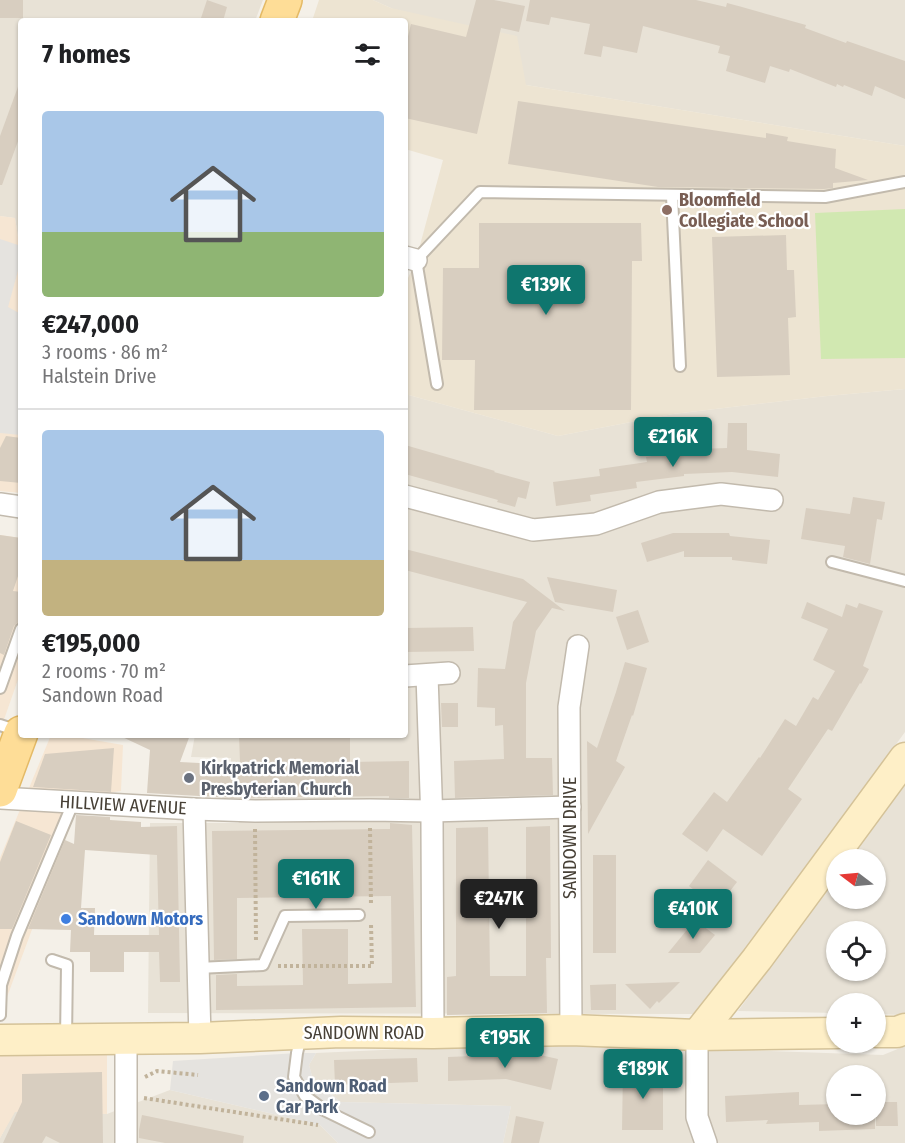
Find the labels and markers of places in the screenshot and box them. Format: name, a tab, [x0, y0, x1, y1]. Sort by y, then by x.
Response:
place label: Bloomfield Collegiate School	[679, 189, 809, 232]
marker: Bloomfield Collegiate School	[660, 203, 674, 217]
pin: €139K	[504, 265, 588, 316]
pin: €216K	[631, 417, 715, 468]
place label: Kirkpatrick Memorial Presbyterian Church	[201, 757, 359, 800]
marker: Kirkpatrick Memorial Presbyterian Church	[182, 771, 196, 785]
pin: €161K	[274, 859, 358, 910]
pin: €247K	[457, 879, 541, 930]
pin: €410K	[651, 889, 735, 940]
place label: Sandown Motors	[78, 908, 203, 930]
marker: Sandown Motors	[59, 912, 73, 926]
pin: €195K	[463, 1018, 547, 1069]
pin: €189K	[601, 1049, 685, 1100]
place label: Sandown Road Car Park	[276, 1075, 387, 1118]
marker: Sandown Road Car Park	[257, 1089, 271, 1103]

